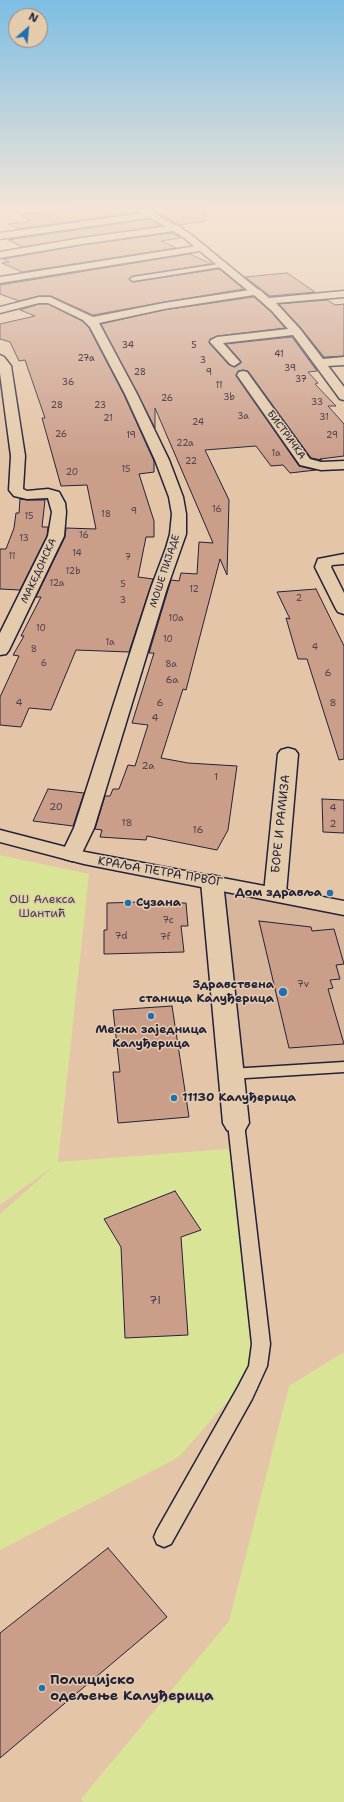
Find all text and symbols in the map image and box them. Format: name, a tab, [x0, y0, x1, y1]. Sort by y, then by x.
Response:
north arrow	[8, 8, 48, 48]
text: N	[26, 9, 41, 26]
house number: 34	[122, 341, 134, 351]
house number: 5	[191, 341, 197, 351]
house number: 41	[274, 350, 284, 360]
house number: 27a	[77, 354, 95, 364]
house number: 3	[200, 356, 206, 366]
house number: 39	[284, 364, 296, 374]
house number: 28	[134, 368, 146, 378]
house number: 9	[206, 368, 212, 378]
house number: 37	[295, 375, 307, 385]
house number: 36	[62, 378, 74, 388]
house number: 11	[215, 381, 223, 391]
house number: 3b	[223, 393, 235, 403]
house number: 26	[161, 394, 173, 404]
house number: 33	[311, 398, 323, 408]
house number: 28	[51, 401, 63, 411]
house number: 23	[94, 401, 106, 411]
street label: БИСТРИЧКА	[264, 408, 308, 462]
house number: 3a	[237, 412, 249, 422]
house number: 31	[319, 413, 329, 423]
house number: 21	[103, 414, 113, 424]
house number: 24	[192, 418, 204, 428]
house number: 26	[55, 430, 67, 440]
house number: 19	[126, 431, 136, 441]
house number: 29	[326, 431, 338, 441]
house number: 22a	[176, 439, 194, 449]
house number: 1a	[271, 449, 281, 459]
house number: 22	[185, 457, 197, 467]
house number: 15	[121, 465, 131, 475]
house number: 20	[66, 468, 78, 478]
house number: 16	[212, 505, 222, 515]
house number: 9	[131, 507, 137, 517]
house number: 18	[101, 510, 111, 520]
house number: 15	[24, 512, 34, 522]
house number: 16	[79, 531, 89, 541]
street label: МОШЕ ПИЈАДЕ	[147, 533, 183, 609]
house number: 13	[19, 534, 29, 544]
street label: МАКЕДОНСКА	[19, 536, 59, 606]
house number: 14	[72, 549, 82, 559]
house number: 11	[8, 552, 16, 562]
house number: 7	[125, 553, 131, 563]
house number: 12b	[66, 567, 80, 577]
house number: 12a	[50, 579, 64, 589]
house number: 5	[120, 580, 126, 590]
house number: 12	[189, 585, 199, 595]
house number: 2	[296, 594, 302, 604]
house number: 3	[120, 596, 126, 606]
house number: 10a	[168, 614, 184, 624]
house number: 10	[36, 624, 46, 634]
house number: 10	[163, 635, 173, 645]
house number: 1a	[105, 638, 115, 648]
house number: 4	[312, 643, 318, 653]
house number: 8	[31, 645, 37, 655]
house number: 6	[41, 659, 47, 669]
house number: 8a	[165, 660, 177, 670]
house number: 6	[325, 667, 331, 679]
house number: 6a	[165, 674, 179, 686]
house number: 4	[16, 697, 22, 709]
house number: 6	[157, 697, 163, 709]
house number: 8	[330, 697, 336, 709]
house number: 4	[152, 712, 158, 724]
house number: 2a	[142, 760, 154, 772]
house number: 1	[214, 771, 218, 783]
street label: БОРЕ И РАМИЗА	[269, 774, 293, 874]
house number: 20	[49, 801, 63, 813]
house number: 4	[330, 802, 336, 814]
house number: 18	[121, 817, 133, 829]
house number: 2	[330, 818, 336, 830]
house number: 16	[193, 824, 203, 836]
street label: КРАЉА ПЕТРА ПРВОГ	[97, 854, 223, 890]
place label: Дом здравља	[235, 886, 322, 900]
marker: Дом здравља	[325, 888, 335, 898]
park label: ОШ Алекса Шантић	[9, 893, 75, 921]
place label: Сузана	[136, 896, 181, 910]
marker: Сузана	[123, 898, 133, 908]
house number: 7c	[162, 914, 174, 926]
house number: 7d	[114, 930, 128, 942]
house number: 7f	[160, 931, 170, 943]
place label: Здравствена станица Калуђерица	[139, 978, 274, 1006]
house number: 7v	[297, 978, 309, 990]
marker: Здравствена станица Калуђерица	[277, 986, 289, 998]
marker: Месна заједница Калуђерица	[146, 1011, 156, 1021]
place label: Месна заједница Калуђерица	[95, 1023, 207, 1051]
place label: 11130 Калуђерица	[182, 1091, 296, 1105]
marker: 11130 Калуђерица	[169, 1093, 179, 1103]
house number: 7i	[149, 1294, 161, 1308]
place label: Полицијско одељење Калуђерица	[50, 1672, 214, 1704]
marker: Полицијско одељење Калуђерица	[37, 1683, 47, 1693]

